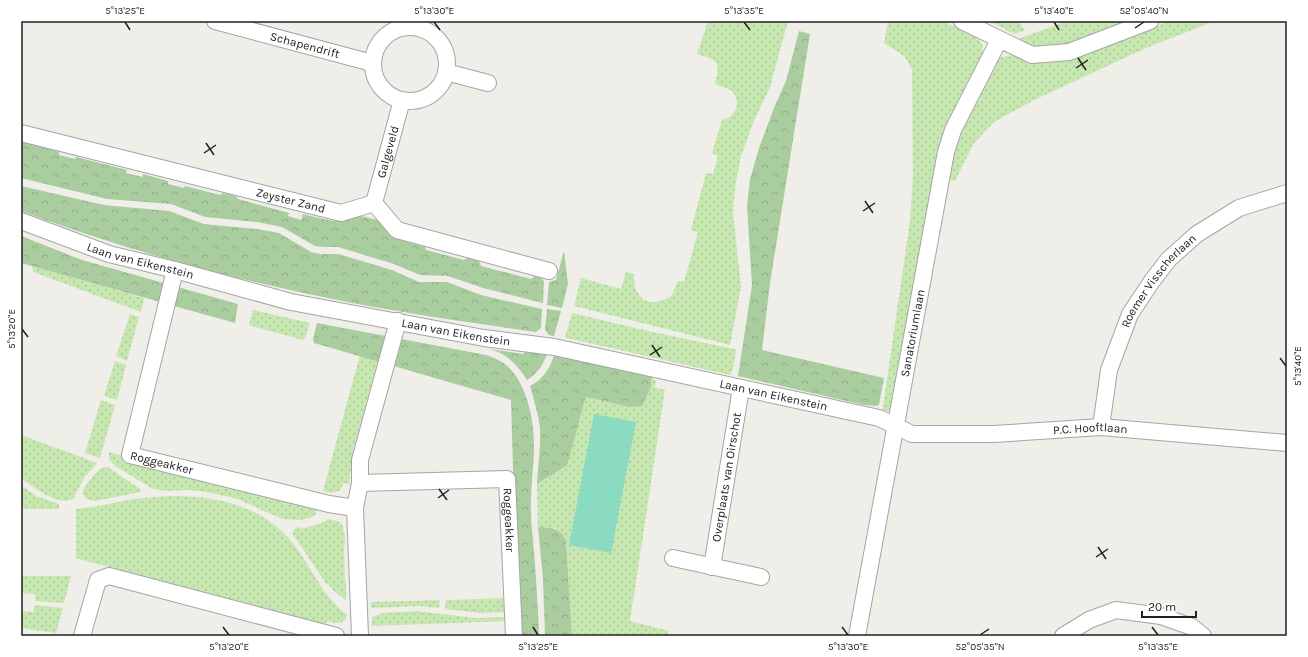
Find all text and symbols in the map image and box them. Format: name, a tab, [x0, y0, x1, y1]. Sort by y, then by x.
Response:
text: 5°13'25"E	[105, 5, 145, 17]
text: 5°13'30"E	[414, 5, 454, 17]
text: 5°13'35"E	[724, 5, 764, 17]
text: 5°13'40"E	[1034, 5, 1074, 17]
text: 52°05'40"N	[1119, 5, 1169, 17]
street label: Schapendrift	[269, 29, 342, 61]
street label: Galgeveld	[374, 124, 402, 179]
street label: Zeyster Zand	[254, 185, 327, 216]
street label: Roemer Visscherlaan	[1118, 231, 1199, 330]
street label: Laan van Eikenstein	[85, 239, 195, 282]
street label: Sanatoriumlaan	[898, 288, 928, 378]
text: 5°13'20"E	[6, 309, 18, 349]
street label: Laan van Eikenstein	[401, 316, 511, 348]
text: 5°13'40"E	[1292, 346, 1304, 386]
street label: Laan van Eikenstein	[718, 376, 829, 414]
street label: Overplaats van Oirschot	[709, 411, 744, 543]
street label: P.C. Hooftlaan	[1053, 420, 1128, 437]
street label: Roggeakker	[129, 448, 195, 477]
street label: Roggeakker	[500, 487, 517, 553]
scale bar	[1142, 593, 1196, 619]
text: 20 m	[1148, 600, 1176, 614]
text: 5°13'20"E	[209, 641, 249, 653]
text: 5°13'25"E	[518, 641, 558, 653]
text: 5°13'30"E	[828, 641, 868, 653]
text: 52°05'35"N	[955, 641, 1005, 653]
text: 5°13'35"E	[1138, 641, 1178, 653]

